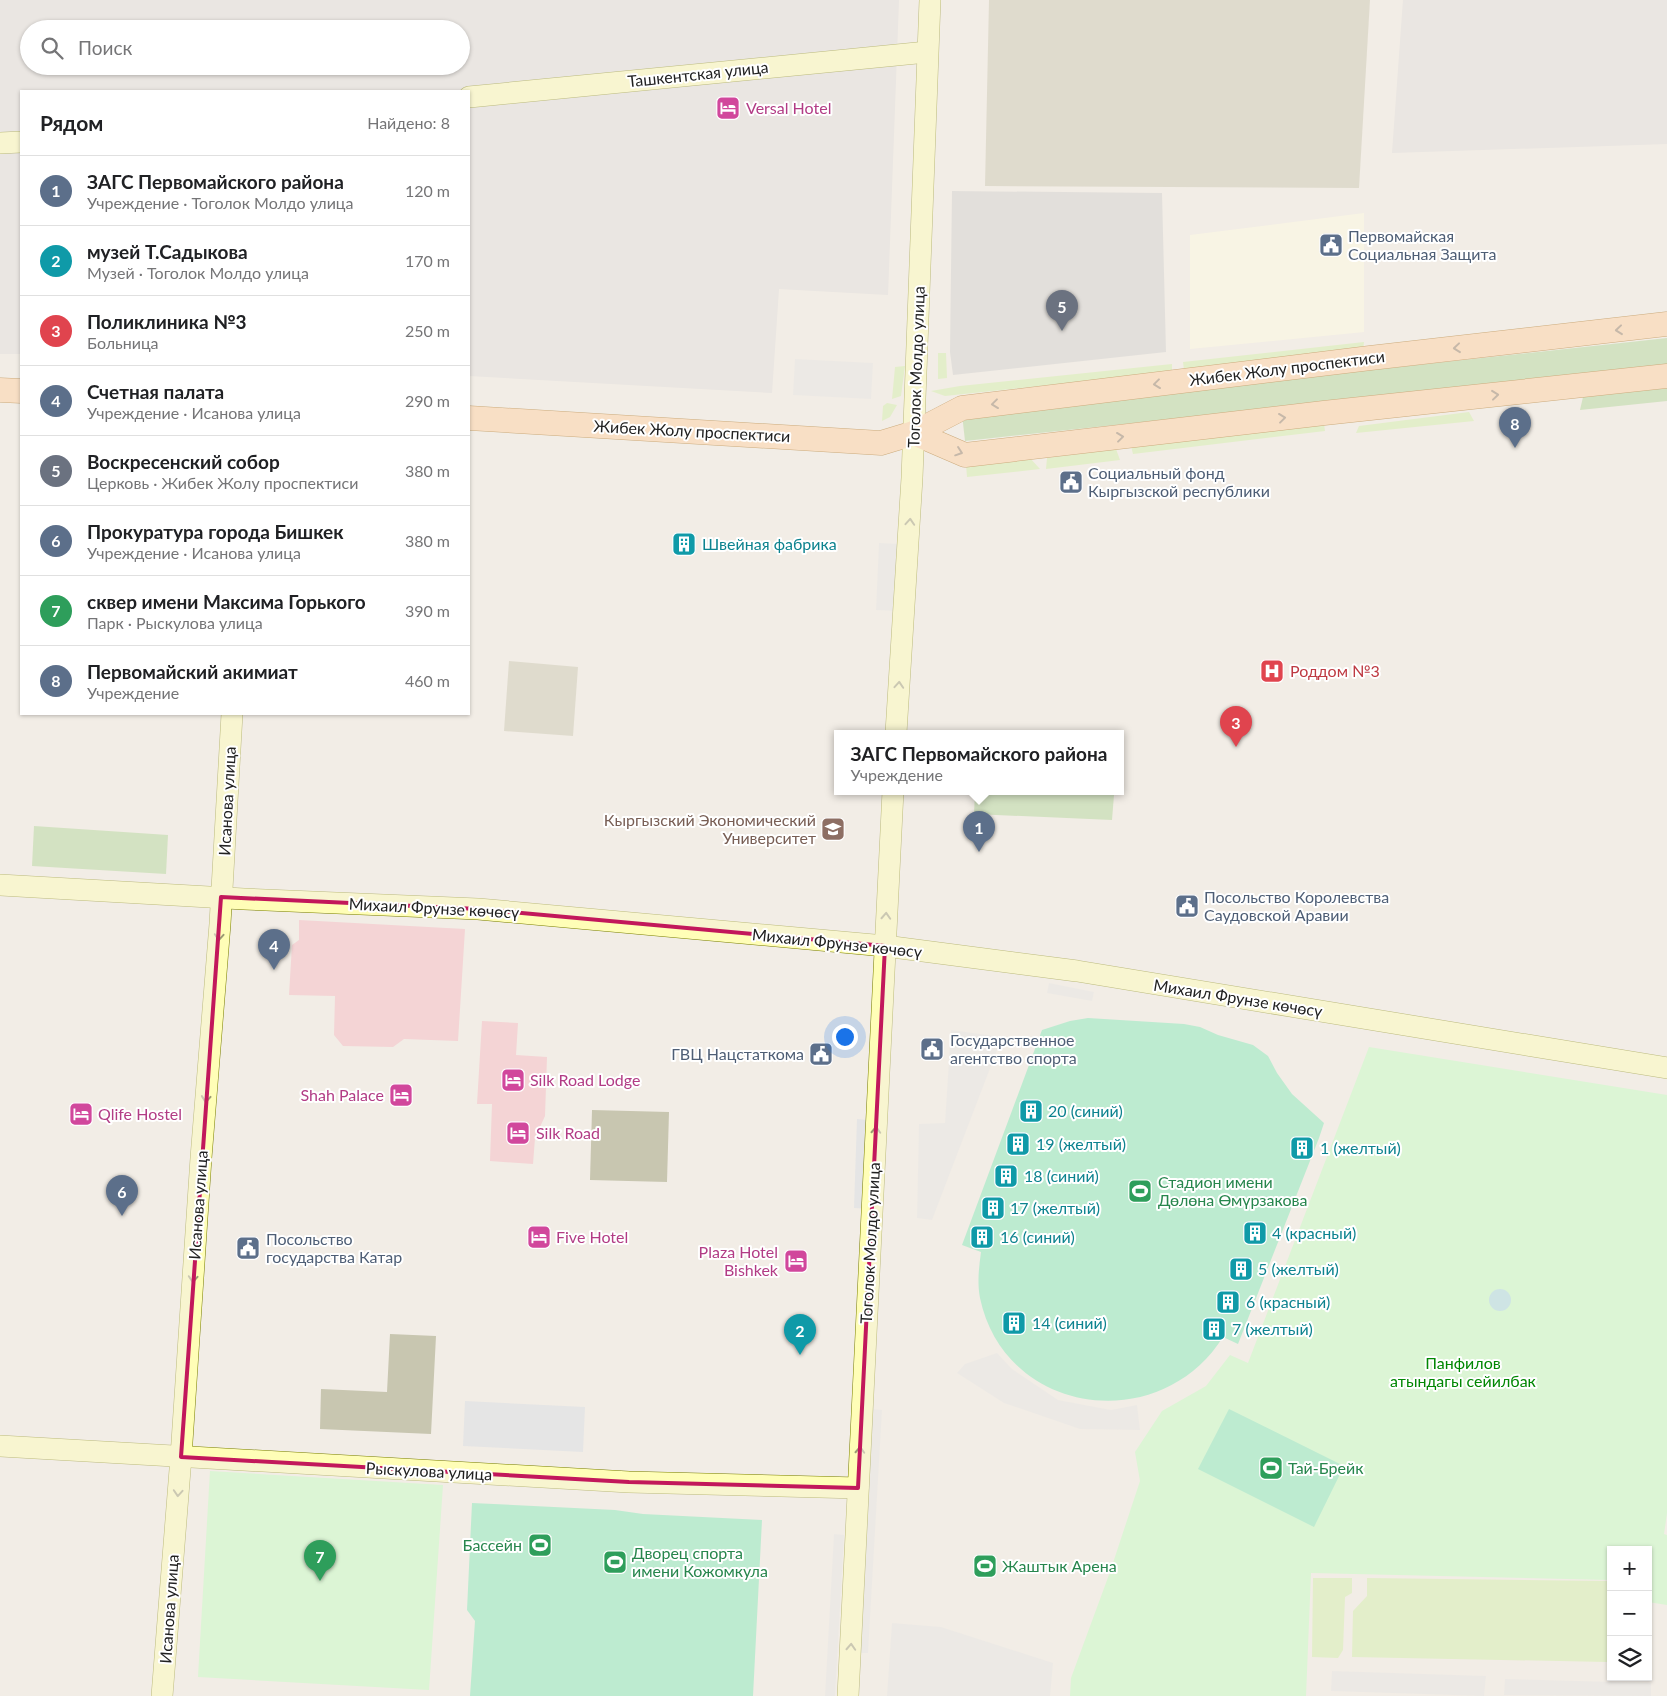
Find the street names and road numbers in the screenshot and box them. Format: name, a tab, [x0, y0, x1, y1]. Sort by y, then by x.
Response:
street label: Ташкентская улица	[627, 57, 769, 90]
street label: Тоголок Молдо улица	[903, 286, 928, 448]
street label: Жибек Жолу проспектиси	[1188, 346, 1386, 389]
street label: Жибек Жолу проспектиси	[593, 416, 791, 445]
street label: Исанова улица	[214, 746, 239, 856]
street label: Михаил Фрунзе көчөсү	[348, 894, 521, 921]
street label: Михаил Фрунзе көчөсү	[751, 924, 924, 961]
street label: Михаил Фрунзе көчөсү	[1152, 975, 1325, 1020]
street label: Исанова улица	[184, 1150, 211, 1260]
street label: Тоголок Молдо улица	[856, 1162, 883, 1324]
street label: Рыскулова улица	[365, 1458, 493, 1483]
street label: Исанова улица	[155, 1554, 182, 1664]

